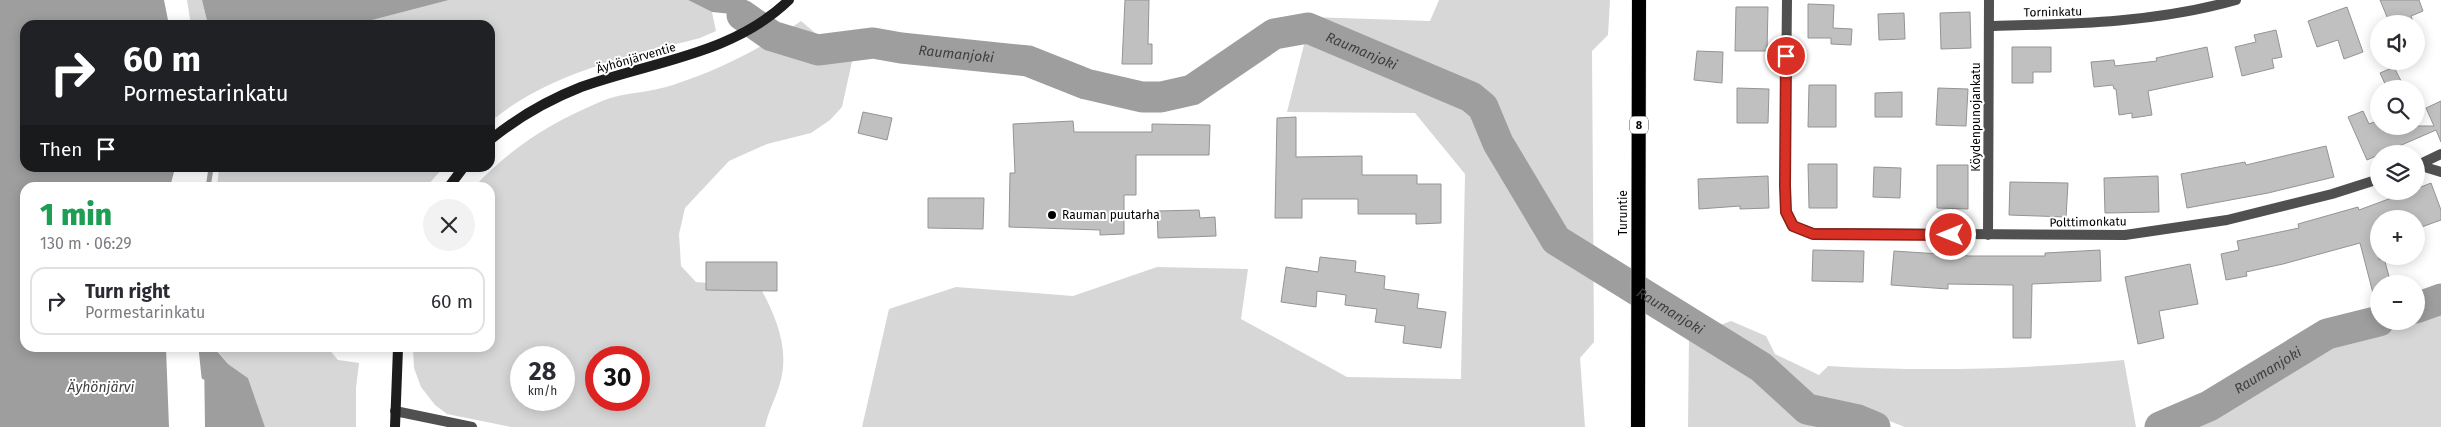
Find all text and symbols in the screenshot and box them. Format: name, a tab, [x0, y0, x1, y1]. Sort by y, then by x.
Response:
street label: Torninkatu	[2024, 4, 2082, 20]
map controls	[2370, 15, 2425, 330]
button: sound	[2370, 15, 2425, 70]
water label: Raumanjoki	[1323, 29, 1400, 74]
pin	[1765, 35, 1807, 77]
text: 60 m	[123, 38, 201, 80]
street label: Äyhönjärventie	[594, 39, 677, 76]
icon: right	[40, 40, 105, 105]
water label: Raumanjoki	[918, 42, 995, 66]
icon: arrive	[1772, 42, 1800, 70]
street label: Köydenpunojankatu	[1969, 62, 1983, 172]
text: Pormestarinkatu	[123, 80, 289, 107]
button: search	[2370, 80, 2425, 135]
road number: 8	[1630, 116, 1648, 134]
icon: arrive	[92, 135, 120, 163]
text: Then	[40, 138, 82, 161]
button: layers	[2370, 145, 2425, 200]
street label: Turuntie	[1616, 190, 1630, 236]
text: 1 min	[40, 197, 112, 233]
button: close	[423, 199, 475, 251]
place label: Rauman puutarha	[1062, 208, 1160, 222]
position arrow	[1924, 208, 1976, 260]
marker: Rauman puutarha	[1046, 209, 1058, 221]
button: +	[2370, 210, 2425, 265]
street label: Polttimonkatu	[2049, 214, 2127, 230]
text: 130 m · 06:29	[40, 234, 132, 253]
button: −	[2370, 275, 2425, 330]
text: Turn right	[85, 280, 170, 303]
water label: Raumanjoki	[1634, 284, 1707, 339]
icon: right	[42, 287, 70, 315]
text: 60 m	[431, 290, 473, 313]
text: Pormestarinkatu	[85, 303, 205, 322]
water label: Raumanjoki	[2231, 344, 2305, 398]
speed limit sign: 30	[585, 346, 650, 411]
text: 28	[529, 357, 556, 387]
water label: Äyhönjärvi	[66, 379, 135, 396]
text: km/h	[528, 384, 557, 398]

